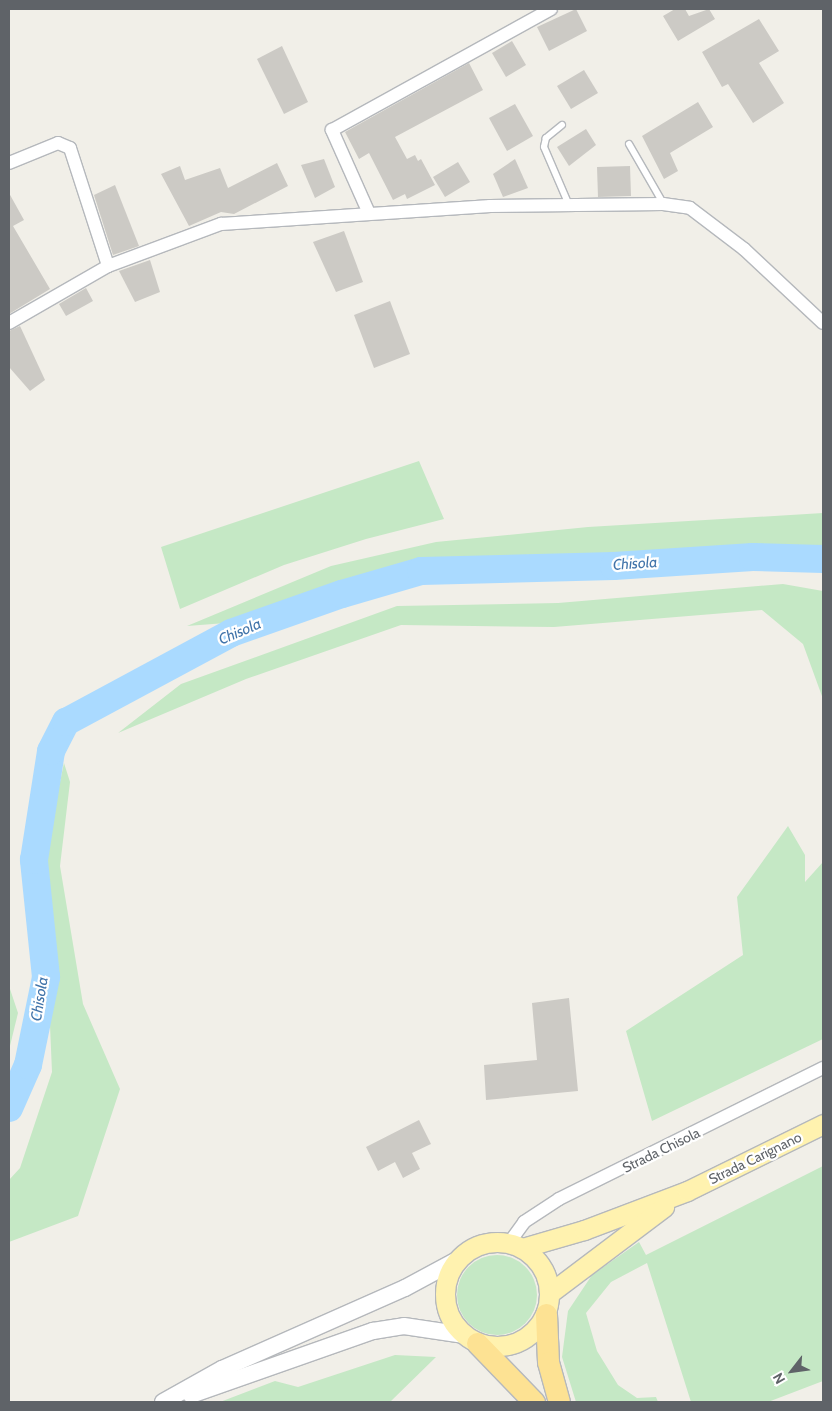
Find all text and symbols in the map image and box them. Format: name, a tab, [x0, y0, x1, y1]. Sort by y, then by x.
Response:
water label: Chisola	[612, 553, 658, 575]
water label: Chisola	[216, 615, 264, 649]
water label: Chisola	[28, 976, 52, 1022]
street label: Strada Chisola	[620, 1124, 702, 1176]
street label: Strada Carignano	[706, 1128, 804, 1188]
north arrow	[767, 1346, 817, 1396]
text: N	[769, 1370, 789, 1387]

